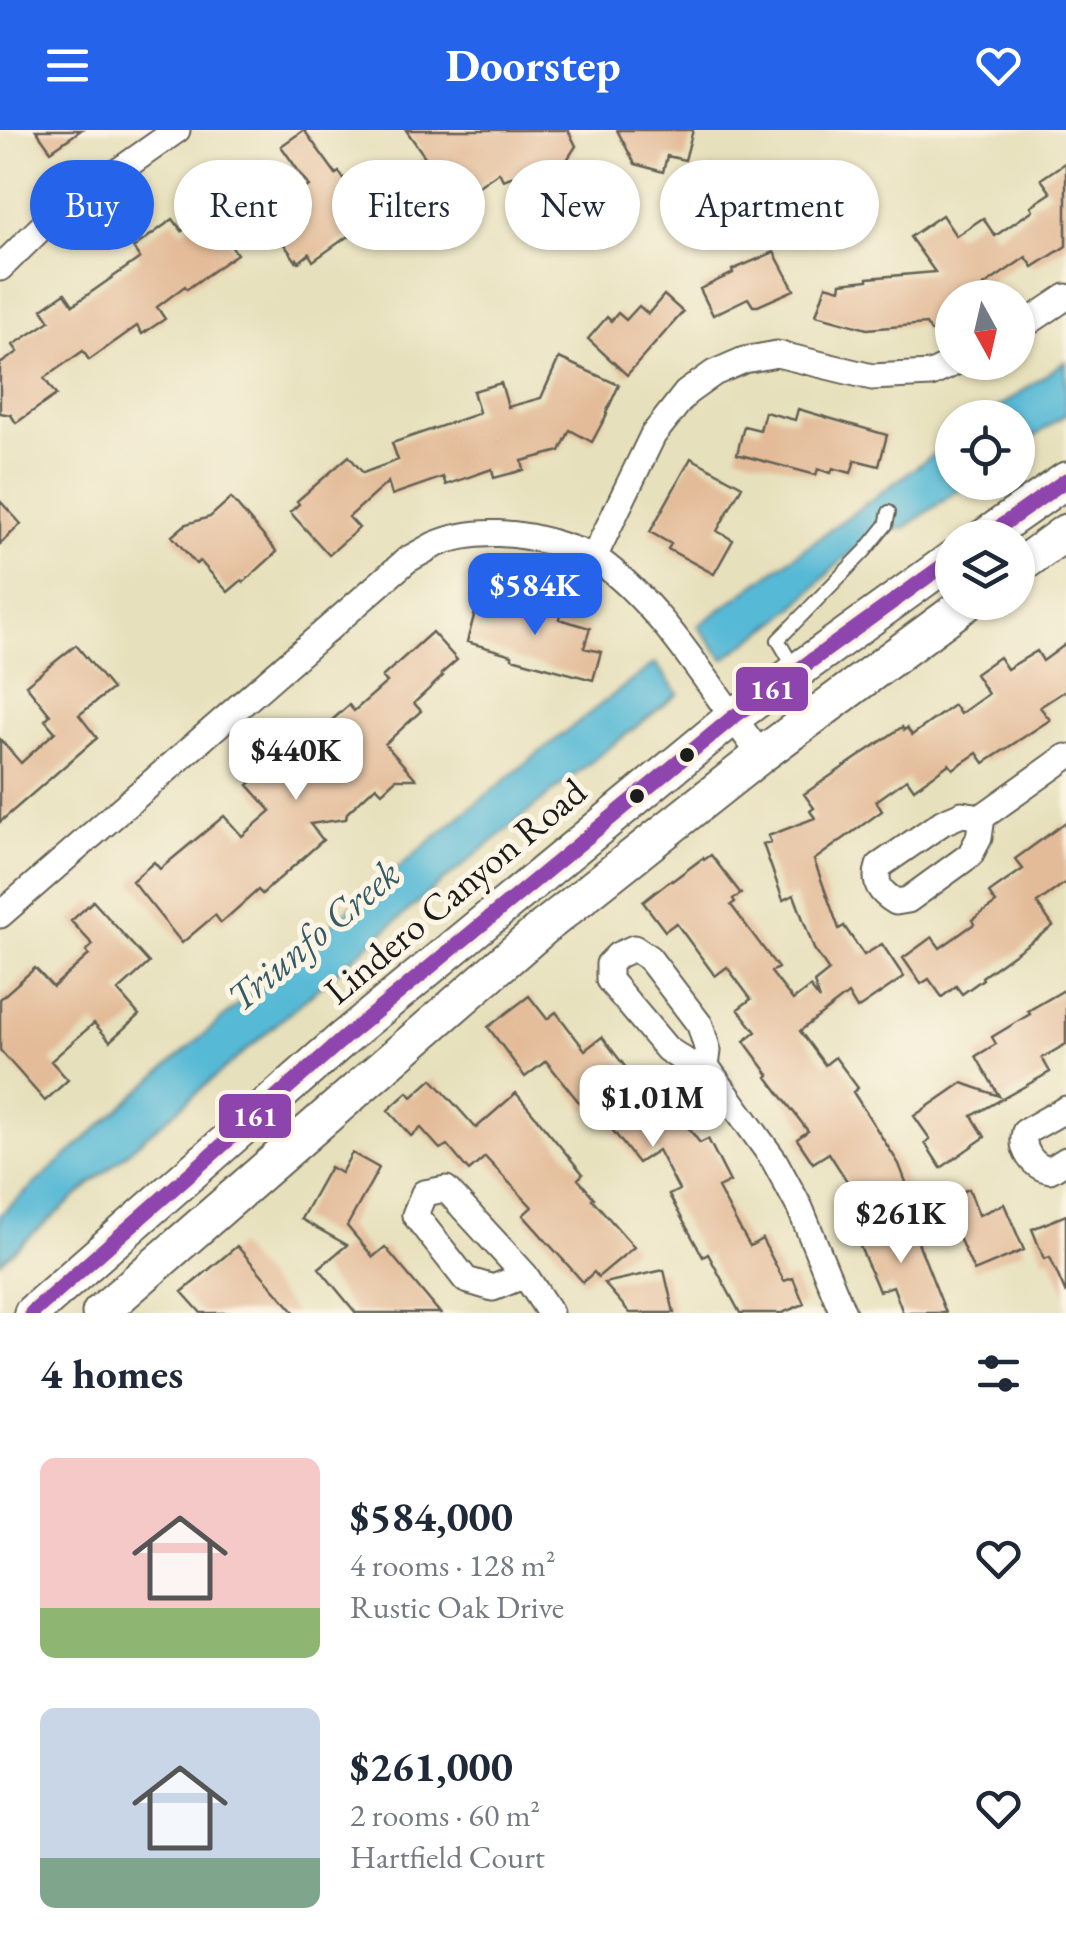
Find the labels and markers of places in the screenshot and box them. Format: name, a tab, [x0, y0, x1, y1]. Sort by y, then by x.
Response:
pin: $584K	[465, 553, 605, 638]
pin: $440K	[226, 718, 366, 803]
unlabelled marker	[677, 745, 697, 765]
unlabelled marker	[627, 786, 647, 806]
pin: $1.01M	[572, 1065, 734, 1150]
pin: $261K	[831, 1181, 971, 1266]

